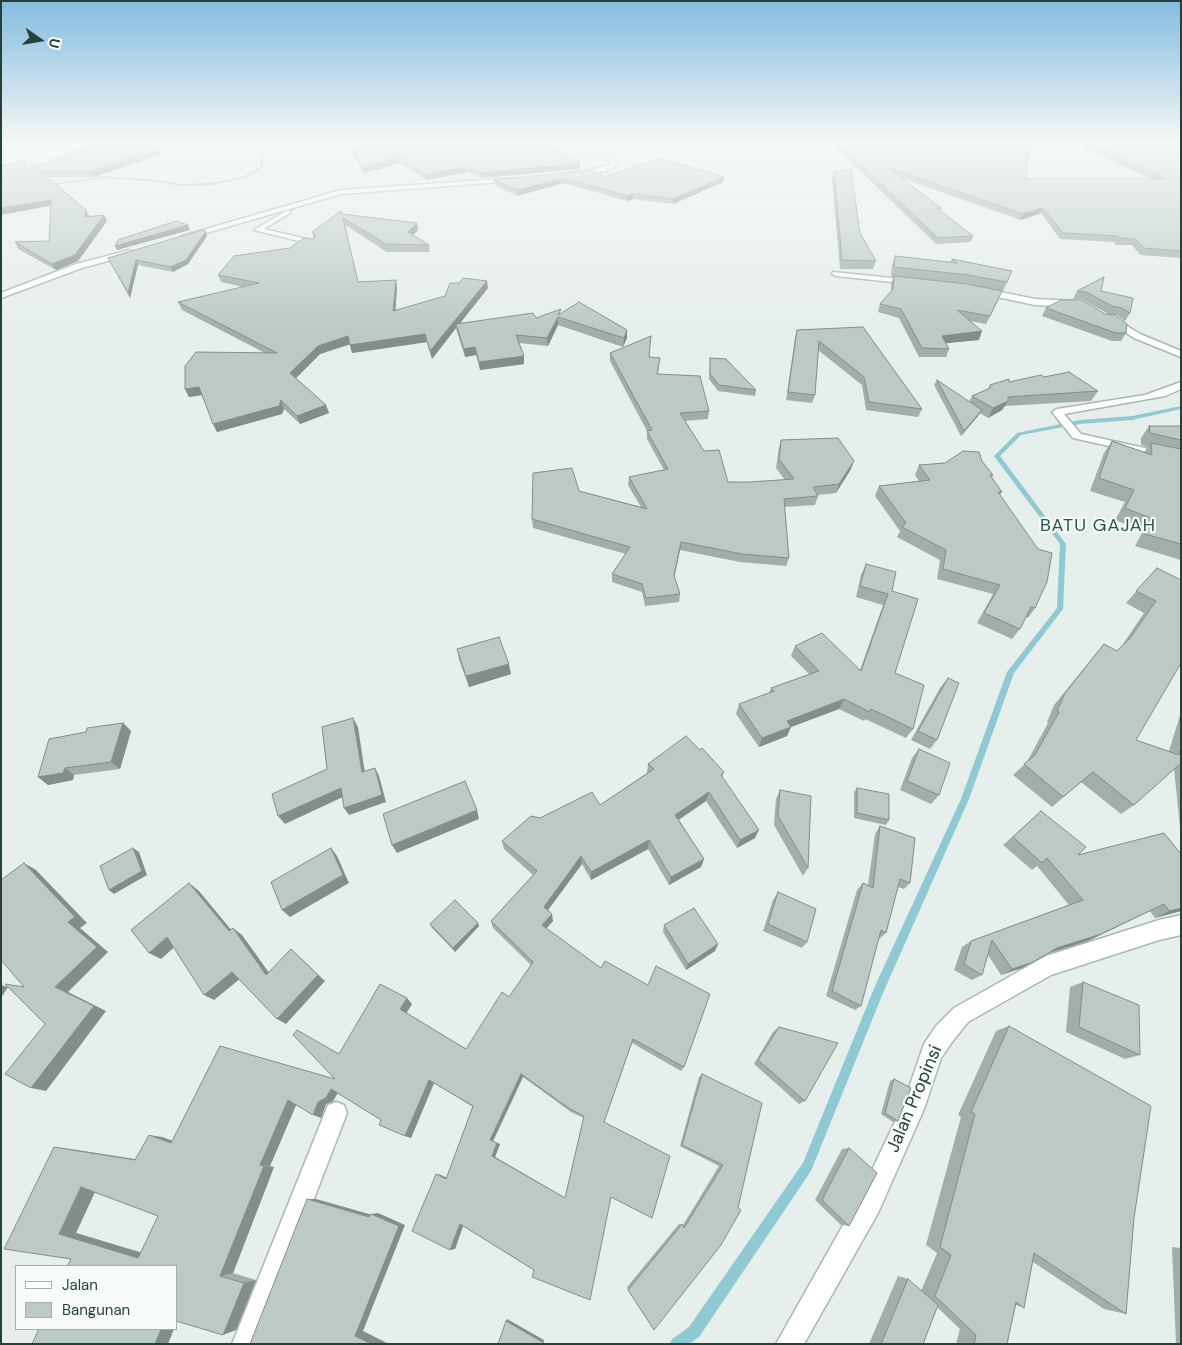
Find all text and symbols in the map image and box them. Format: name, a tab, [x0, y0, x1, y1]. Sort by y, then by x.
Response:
north arrow	[15, 15, 65, 65]
text: U	[45, 37, 64, 50]
district label: BATU GAJAH	[1039, 515, 1157, 537]
street label: Jalan Propinsi	[883, 1042, 947, 1156]
legend	[15, 1265, 178, 1330]
text: Jalan	[62, 1275, 98, 1295]
text: Bangunan	[62, 1300, 130, 1320]

